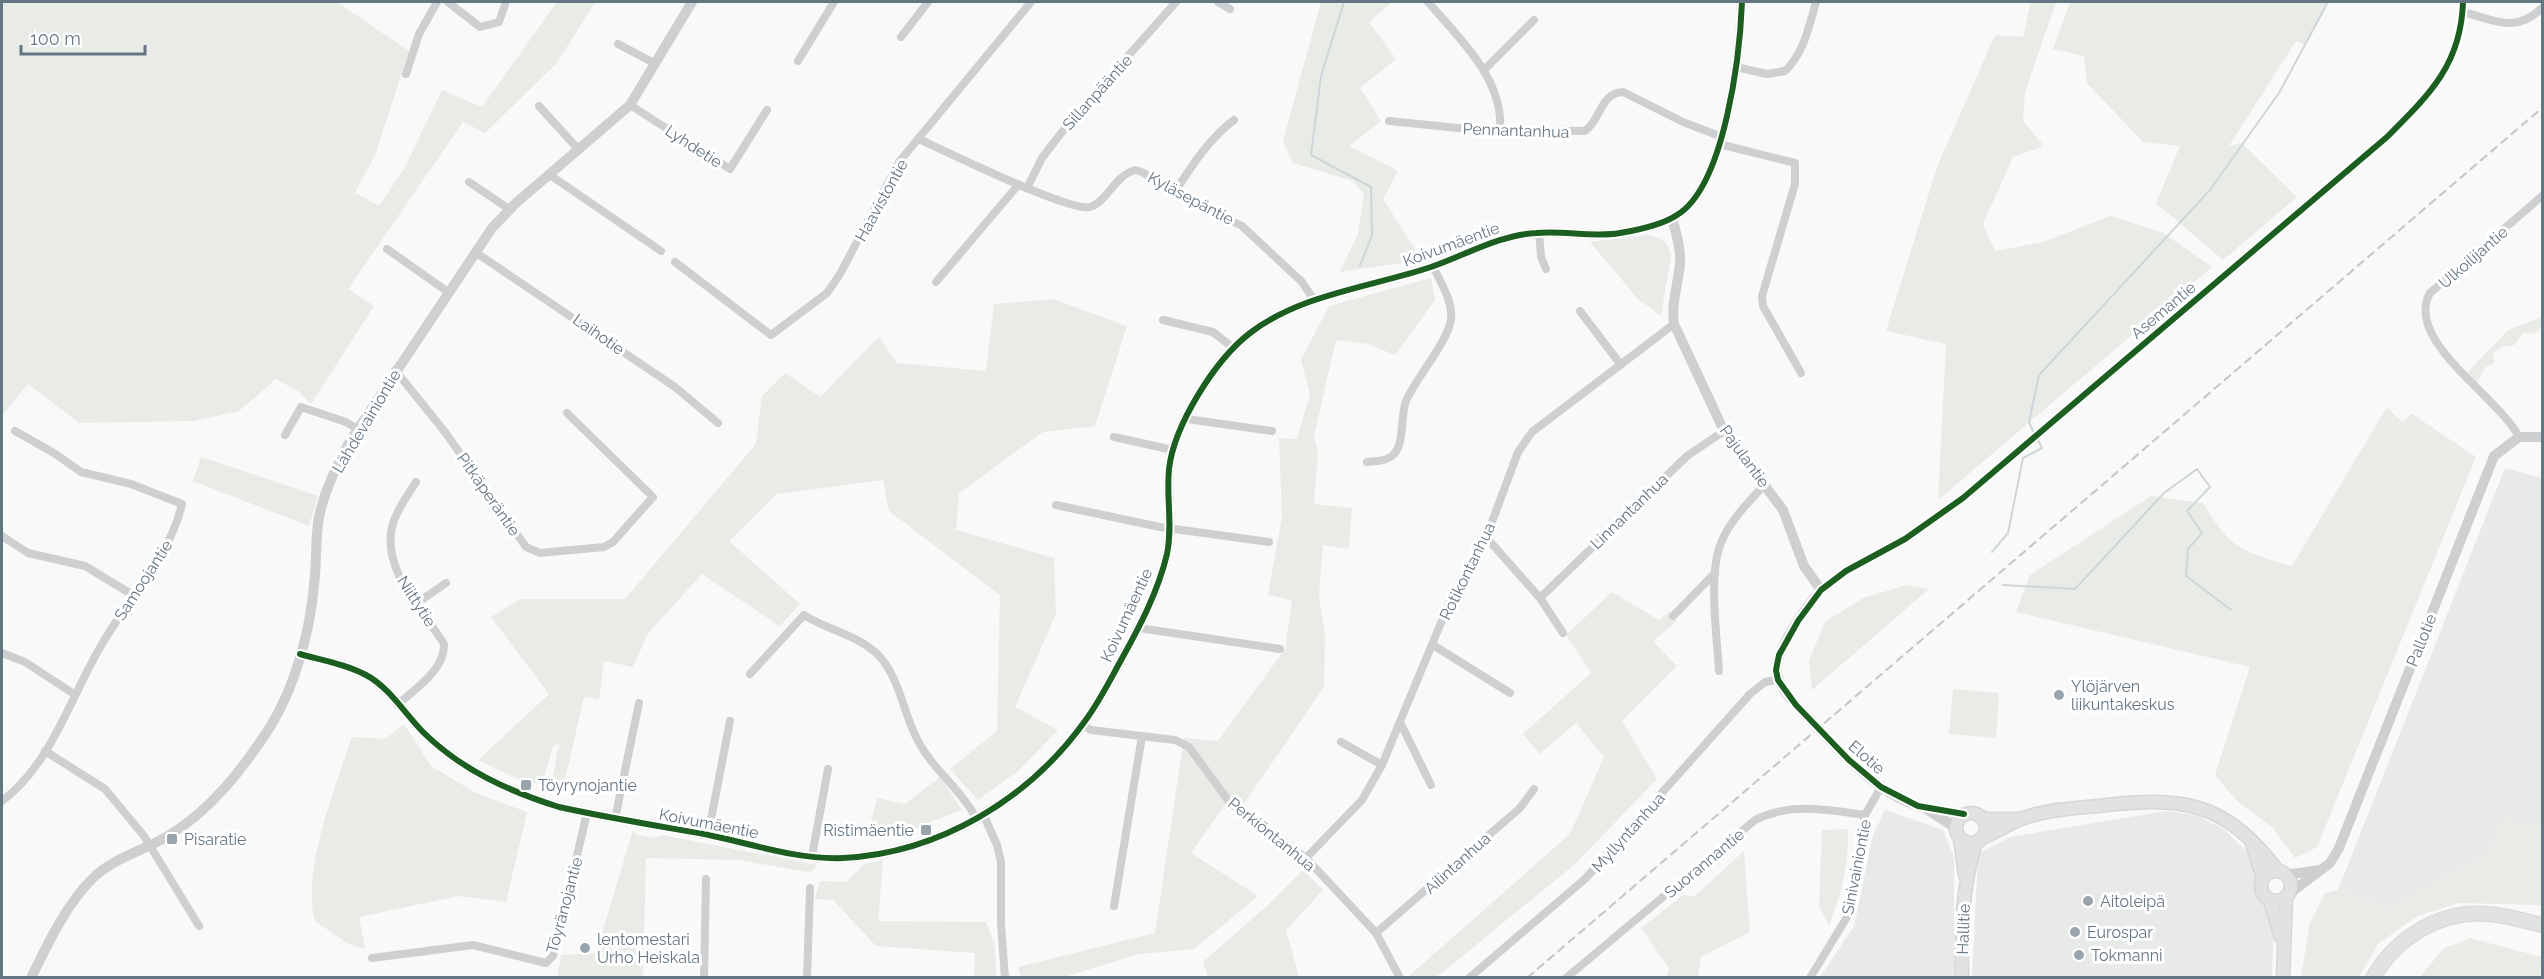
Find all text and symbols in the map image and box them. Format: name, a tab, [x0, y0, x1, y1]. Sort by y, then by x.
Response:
scale bar	[21, 18, 146, 56]
text: 100 m	[30, 28, 81, 49]
street label: Sillanpääntie	[1059, 51, 1136, 134]
street label: Pennantanhua	[1462, 119, 1570, 142]
street label: Lyhdetie	[662, 121, 726, 172]
street label: Haavistontie	[851, 156, 912, 245]
street label: Kyläsepäntie	[1145, 168, 1237, 229]
street label: Koivumäentie	[1400, 218, 1502, 271]
street label: Ulkoilijantie	[2435, 222, 2512, 292]
street label: Asemantie	[2127, 278, 2200, 343]
street label: Laihotie	[569, 310, 628, 359]
street label: Lähdevainiontie	[328, 366, 405, 476]
street label: Pajulantie	[1716, 421, 1774, 491]
street label: Pitkäperäntie	[453, 449, 524, 539]
street label: Linnantanhua	[1587, 470, 1672, 553]
street label: Rotikontanhua	[1436, 519, 1499, 623]
street label: Samoojantie	[110, 537, 176, 624]
street label: Koivumäentie	[1096, 565, 1156, 665]
street label: Niittytie	[393, 572, 440, 630]
street label: Pallotie	[2402, 611, 2441, 669]
place label: Ylöjärven liikuntakeskus	[2071, 677, 2175, 714]
marker: Ylöjärven liikuntakeskus	[2052, 688, 2066, 702]
street label: Elotie	[1845, 737, 1889, 778]
place label: Töyrynojantie	[538, 776, 637, 795]
marker: Töyrynojantie	[519, 778, 533, 792]
street label: Myllyntanhua	[1588, 789, 1669, 876]
street label: Perkiöntanhua	[1224, 793, 1319, 875]
street label: Koivumäentie	[657, 805, 760, 842]
street label: Sinivainiontie	[1838, 818, 1875, 916]
place label: Ristimäentie	[823, 821, 914, 840]
marker: Ristimäentie	[919, 823, 933, 837]
street label: Suorannantie	[1661, 825, 1748, 902]
street label: Ailintanhua	[1420, 829, 1494, 898]
place label: Pisaratie	[184, 830, 246, 849]
marker: Pisaratie	[165, 832, 179, 846]
street label: Töyränojantie	[543, 855, 586, 955]
place label: Aitoleipä	[2100, 892, 2165, 911]
marker: Aitoleipä	[2081, 894, 2095, 908]
street label: Hallitie	[1953, 903, 1974, 955]
place label: Eurospar	[2087, 923, 2153, 942]
marker: Eurospar	[2068, 925, 2082, 939]
place label: lentomestari Urho Heiskala	[597, 930, 700, 967]
marker: lentomestari Urho Heiskala	[578, 941, 592, 955]
place label: Tokmanni	[2091, 946, 2163, 965]
marker: Tokmanni	[2072, 948, 2086, 962]

